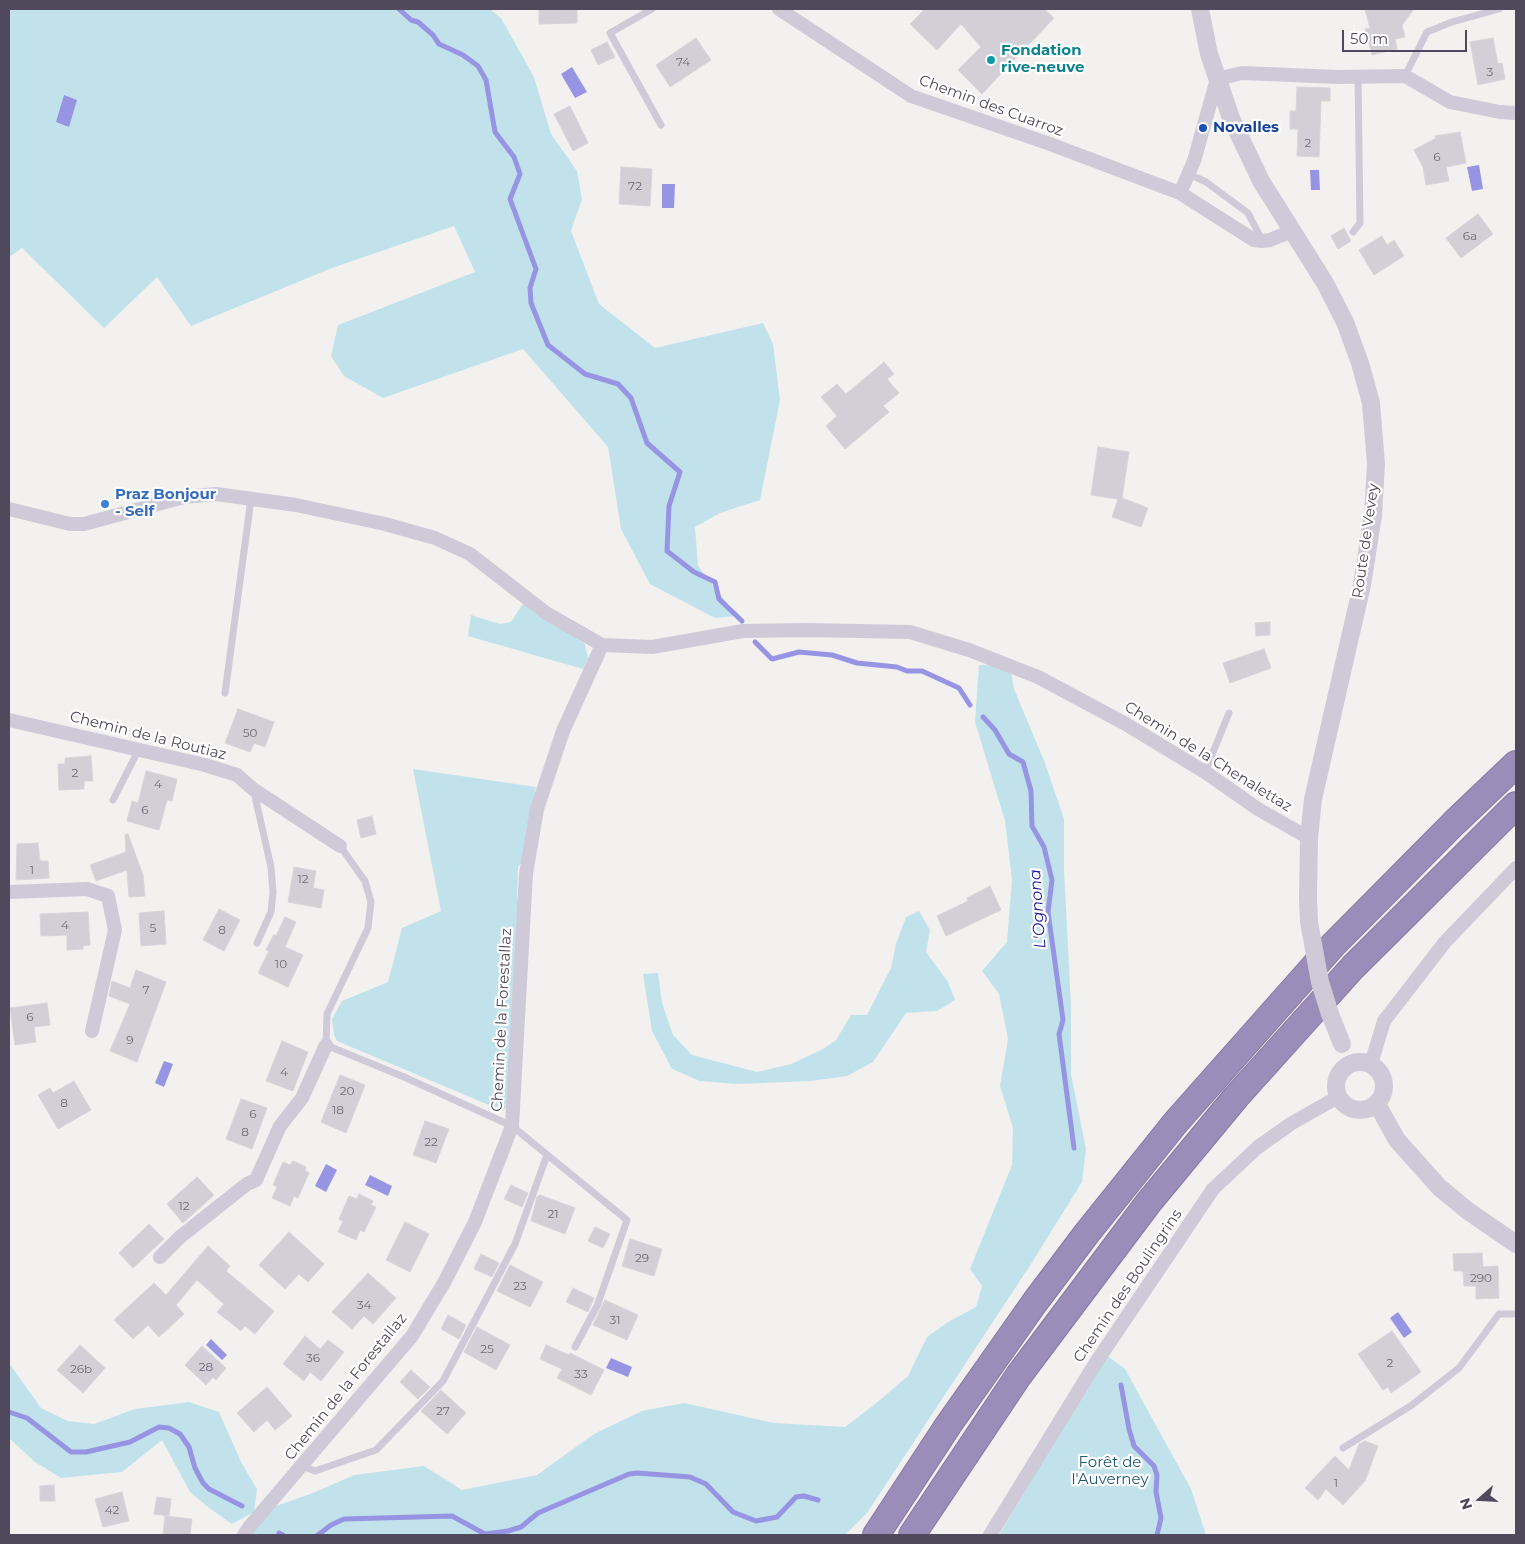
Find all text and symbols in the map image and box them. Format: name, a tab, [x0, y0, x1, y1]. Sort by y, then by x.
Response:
scale bar	[1345, 20, 1470, 52]
text: 50 m	[1350, 29, 1388, 48]
place label: Fondation rive-neuve	[1001, 42, 1084, 77]
marker: Fondation rive-neuve	[985, 54, 997, 66]
house number: 74	[676, 55, 690, 69]
house number: 3	[1487, 65, 1493, 79]
street label: Chemin des Cuarroz	[916, 71, 1066, 141]
place label: Novalles	[1213, 119, 1279, 137]
marker: Novalles	[1197, 122, 1209, 134]
house number: 2	[1305, 136, 1311, 150]
house number: 6	[1433, 150, 1441, 164]
house number: 72	[628, 179, 642, 193]
house number: 6a	[1463, 229, 1477, 243]
street label: Route de Vevey	[1349, 482, 1383, 600]
place label: Praz Bonjour - Self	[115, 486, 216, 521]
marker: Praz Bonjour - Self	[99, 498, 111, 510]
street label: Chemin de la Chenalettaz	[1121, 698, 1295, 816]
street label: Chemin de la Routiaz	[68, 708, 228, 764]
house number: 50	[243, 726, 257, 740]
house number: 2	[72, 766, 78, 780]
house number: 4	[154, 777, 162, 791]
house number: 6	[141, 803, 149, 817]
house number: 1	[30, 863, 34, 877]
water label: L'Ognona	[1026, 869, 1050, 949]
house number: 12	[297, 872, 309, 886]
house number: 4	[61, 918, 69, 932]
house number: 5	[150, 921, 156, 935]
house number: 8	[218, 923, 226, 937]
street label: Chemin de la Forestallaz	[488, 928, 516, 1112]
house number: 10	[275, 957, 287, 971]
house number: 7	[142, 983, 150, 997]
house number: 6	[26, 1010, 34, 1024]
house number: 9	[126, 1033, 134, 1047]
house number: 4	[280, 1065, 288, 1079]
house number: 20	[340, 1084, 354, 1098]
house number: 8	[60, 1096, 68, 1110]
house number: 18	[332, 1103, 344, 1117]
house number: 6	[249, 1107, 257, 1121]
house number: 8	[241, 1125, 249, 1139]
house number: 22	[424, 1135, 438, 1149]
house number: 12	[178, 1199, 190, 1213]
street label: Chemin des Boulingrins	[1070, 1206, 1186, 1366]
house number: 21	[547, 1207, 559, 1221]
house number: 29	[635, 1251, 649, 1265]
house number: 290	[1470, 1271, 1492, 1285]
house number: 23	[513, 1279, 527, 1293]
house number: 34	[357, 1298, 371, 1312]
street label: Chemin de la Forestallaz	[281, 1310, 411, 1464]
house number: 31	[609, 1313, 621, 1327]
house number: 25	[480, 1342, 494, 1356]
house number: 36	[306, 1351, 320, 1365]
house number: 2	[1387, 1356, 1393, 1370]
house number: 28	[199, 1360, 213, 1374]
house number: 26b	[70, 1362, 92, 1376]
house number: 33	[574, 1367, 588, 1381]
house number: 27	[436, 1404, 450, 1418]
park label: Forêt de l'Auverney	[1071, 1454, 1149, 1489]
north arrow	[1455, 1474, 1505, 1524]
house number: 1	[1334, 1476, 1338, 1490]
text: N	[1455, 1496, 1476, 1512]
house number: 42	[105, 1503, 119, 1517]

